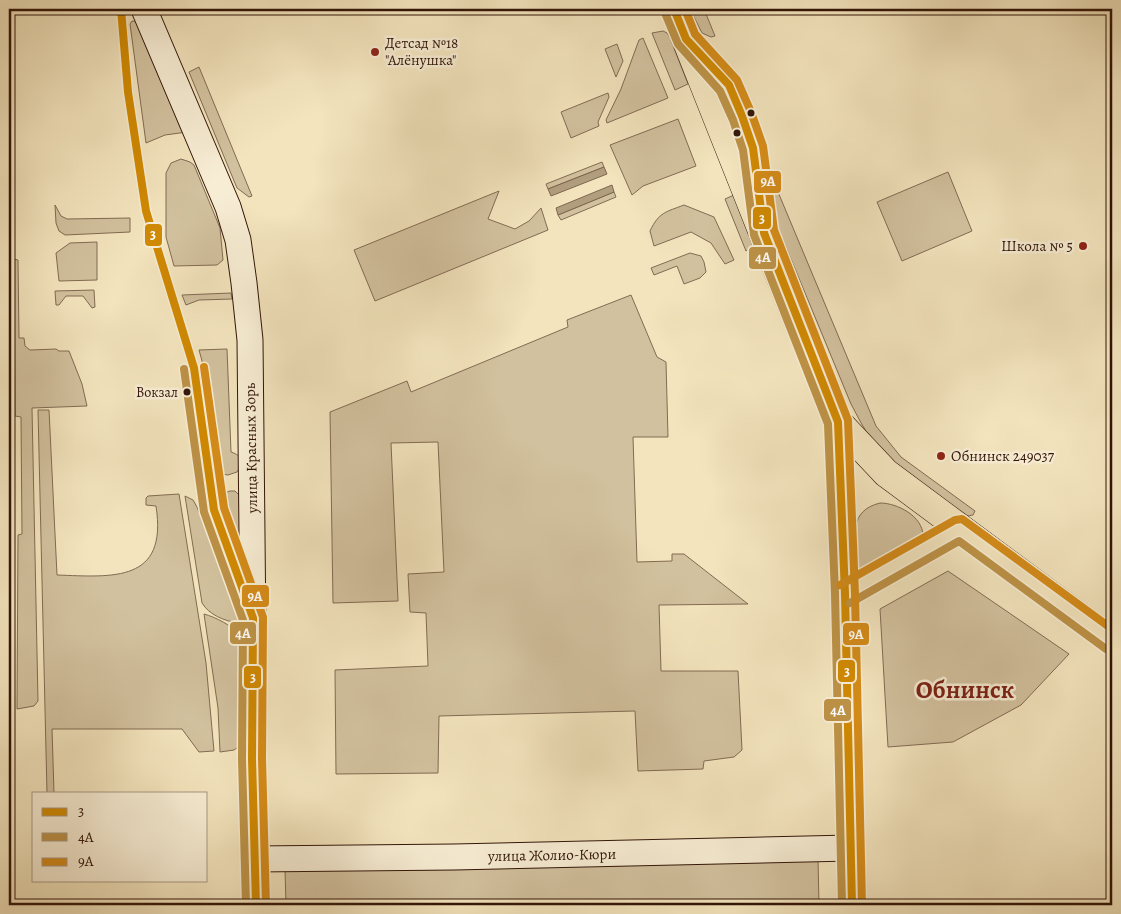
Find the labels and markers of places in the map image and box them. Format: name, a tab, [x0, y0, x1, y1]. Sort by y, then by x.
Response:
place label: Детсад №18 "Алёнушка"	[385, 33, 458, 70]
marker: Детсад №18 "Алёнушка"	[369, 46, 381, 58]
unlabelled marker	[746, 108, 756, 118]
unlabelled marker	[732, 128, 742, 138]
place label: Школа № 5	[1001, 236, 1073, 256]
marker: Школа № 5	[1077, 240, 1089, 252]
place label: Вокзал	[136, 383, 178, 402]
marker: Вокзал	[182, 387, 192, 397]
place label: Обнинск 249037	[951, 446, 1055, 466]
marker: Обнинск 249037	[935, 450, 947, 462]

